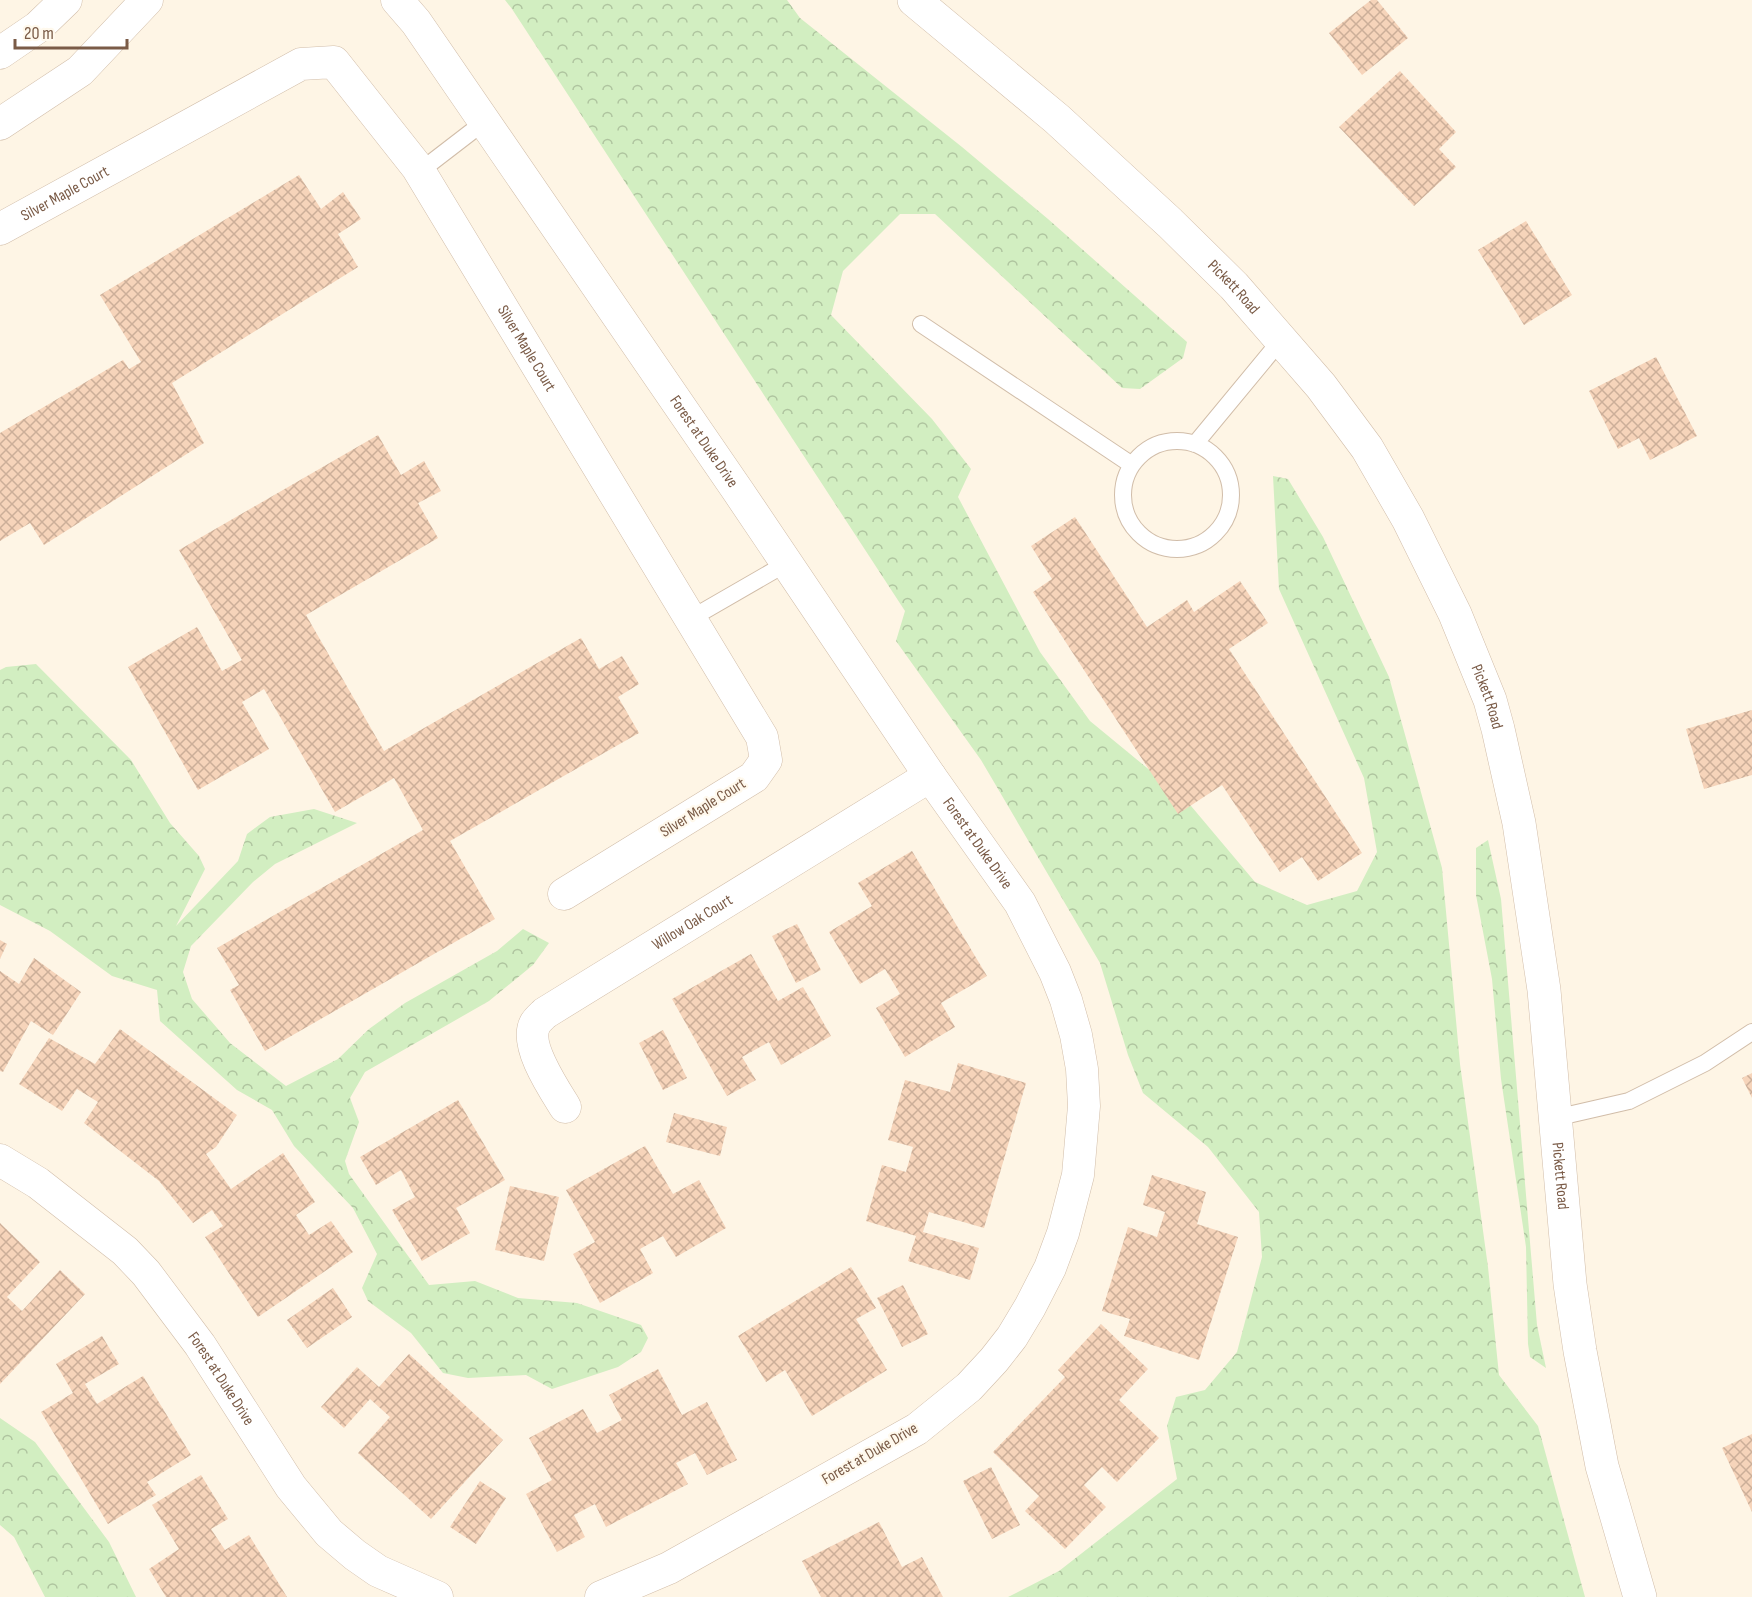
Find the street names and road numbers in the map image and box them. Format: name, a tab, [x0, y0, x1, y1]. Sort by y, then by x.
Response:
street label: Silver Maple Court	[18, 162, 112, 225]
street label: Pickett Road	[1204, 256, 1264, 318]
street label: Silver Maple Court	[493, 302, 560, 395]
street label: Forest at Duke Drive	[666, 392, 742, 491]
street label: Pickett Road	[1467, 662, 1507, 731]
street label: Silver Maple Court	[657, 774, 749, 842]
street label: Forest at Duke Drive	[939, 794, 1016, 893]
street label: Willow Oak Court	[649, 890, 736, 954]
street label: Pickett Road	[1548, 1142, 1573, 1210]
street label: Forest at Duke Drive	[184, 1328, 258, 1429]
street label: Forest at Duke Drive	[819, 1419, 921, 1489]

